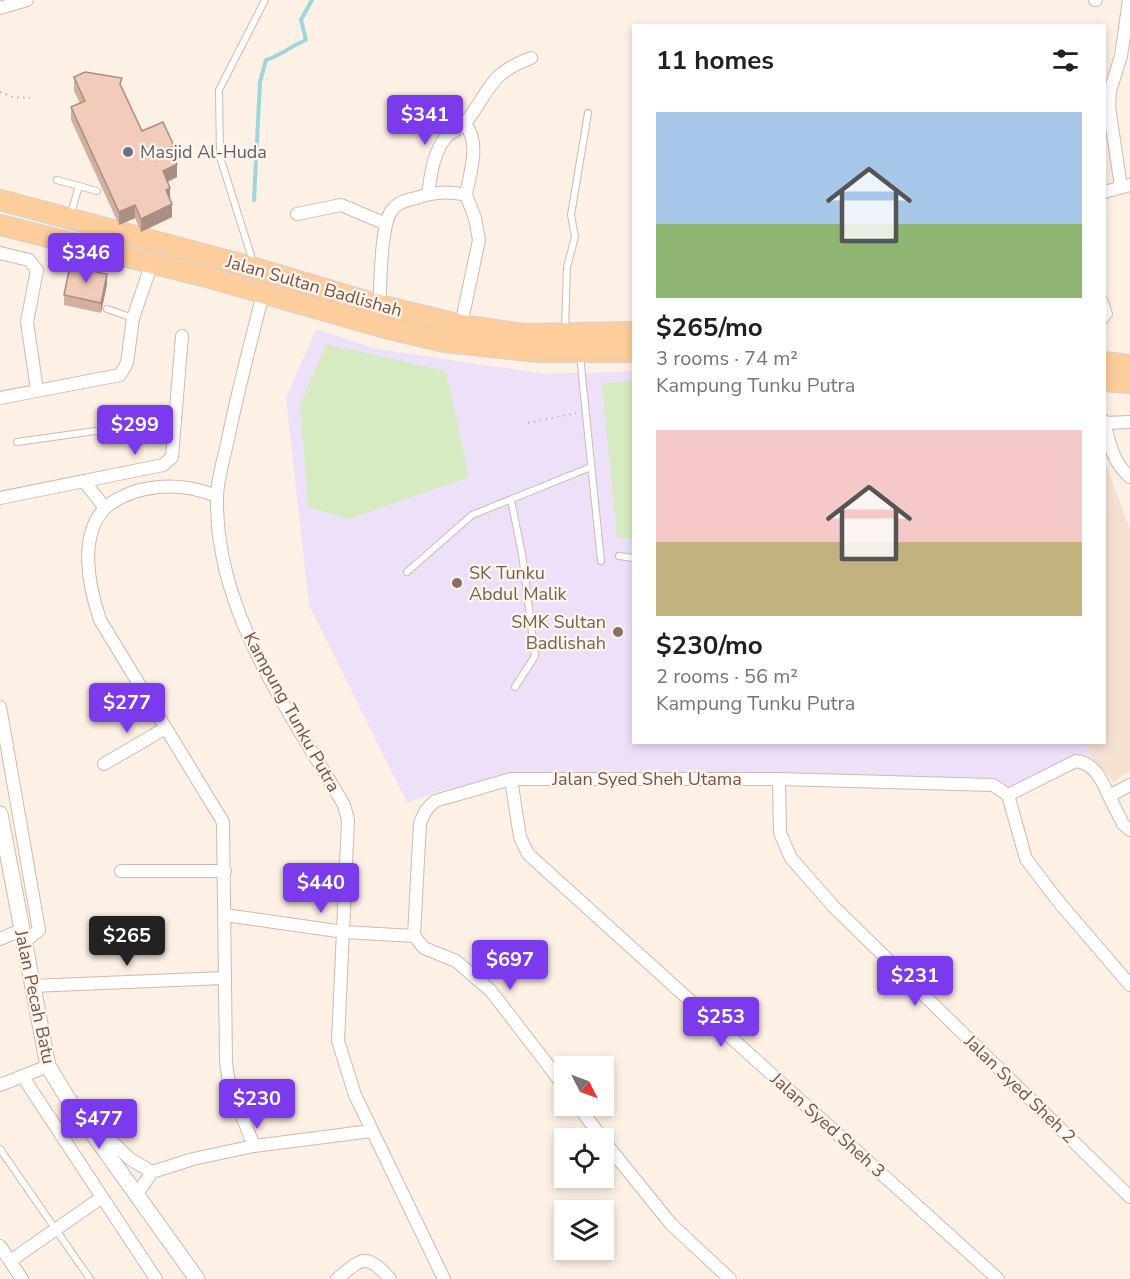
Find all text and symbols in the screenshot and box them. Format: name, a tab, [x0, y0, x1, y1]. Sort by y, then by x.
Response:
text: 11 homes	[656, 43, 774, 78]
icon: filters	[1049, 44, 1082, 77]
pin: $341	[389, 95, 461, 146]
text: $341	[401, 101, 449, 128]
place label: Masjid Al-Huda	[140, 140, 267, 164]
marker: Masjid Al-Huda	[121, 145, 135, 159]
icon: home	[815, 151, 923, 259]
pin: $346	[50, 233, 122, 284]
text: $346	[62, 239, 110, 266]
street label: Jalan Sultan Badlishah	[222, 249, 405, 323]
text: $265/mo	[656, 310, 763, 345]
text: 3 rooms · 74 m²	[656, 345, 798, 372]
text: Kampung Tunku Putra	[656, 372, 855, 399]
pin: $299	[99, 405, 171, 456]
text: $299	[111, 411, 159, 438]
icon: home	[815, 469, 923, 577]
place label: SK Tunku Abdul Malik	[469, 561, 568, 606]
marker: SK Tunku Abdul Malik	[450, 576, 464, 590]
place label: SMK Sultan Badlishah	[511, 610, 606, 655]
marker: SMK Sultan Badlishah	[611, 625, 625, 639]
street label: Kampung Tunku Putra	[238, 628, 346, 796]
text: $230/mo	[656, 628, 763, 663]
text: 2 rooms · 56 m²	[656, 663, 798, 690]
pin: $277	[91, 683, 163, 734]
text: $277	[103, 689, 151, 716]
text: Kampung Tunku Putra	[656, 690, 855, 717]
street label: Jalan Syed Sheh Utama	[551, 767, 742, 791]
pin: $440	[285, 863, 357, 914]
text: $440	[297, 869, 345, 896]
pin: $265	[91, 916, 163, 967]
text: $265	[103, 922, 151, 949]
street label: Jalan Pecah Batu	[9, 927, 61, 1066]
pin: $697	[474, 940, 546, 991]
text: $697	[486, 946, 534, 973]
pin: $231	[879, 956, 951, 1007]
text: $231	[891, 962, 939, 989]
pin: $253	[685, 997, 757, 1048]
text: $253	[697, 1003, 745, 1030]
street label: Jalan Syed Sheh 2	[958, 1029, 1081, 1148]
north arrow	[554, 1056, 614, 1116]
map controls	[554, 1056, 614, 1260]
street label: Jalan Syed Sheh 3	[765, 1066, 890, 1183]
pin: $230	[221, 1079, 293, 1130]
text: $230	[233, 1085, 281, 1112]
pin: $477	[63, 1099, 135, 1150]
text: $477	[75, 1105, 123, 1132]
button: locate	[554, 1128, 614, 1188]
button: layers	[554, 1200, 614, 1260]

